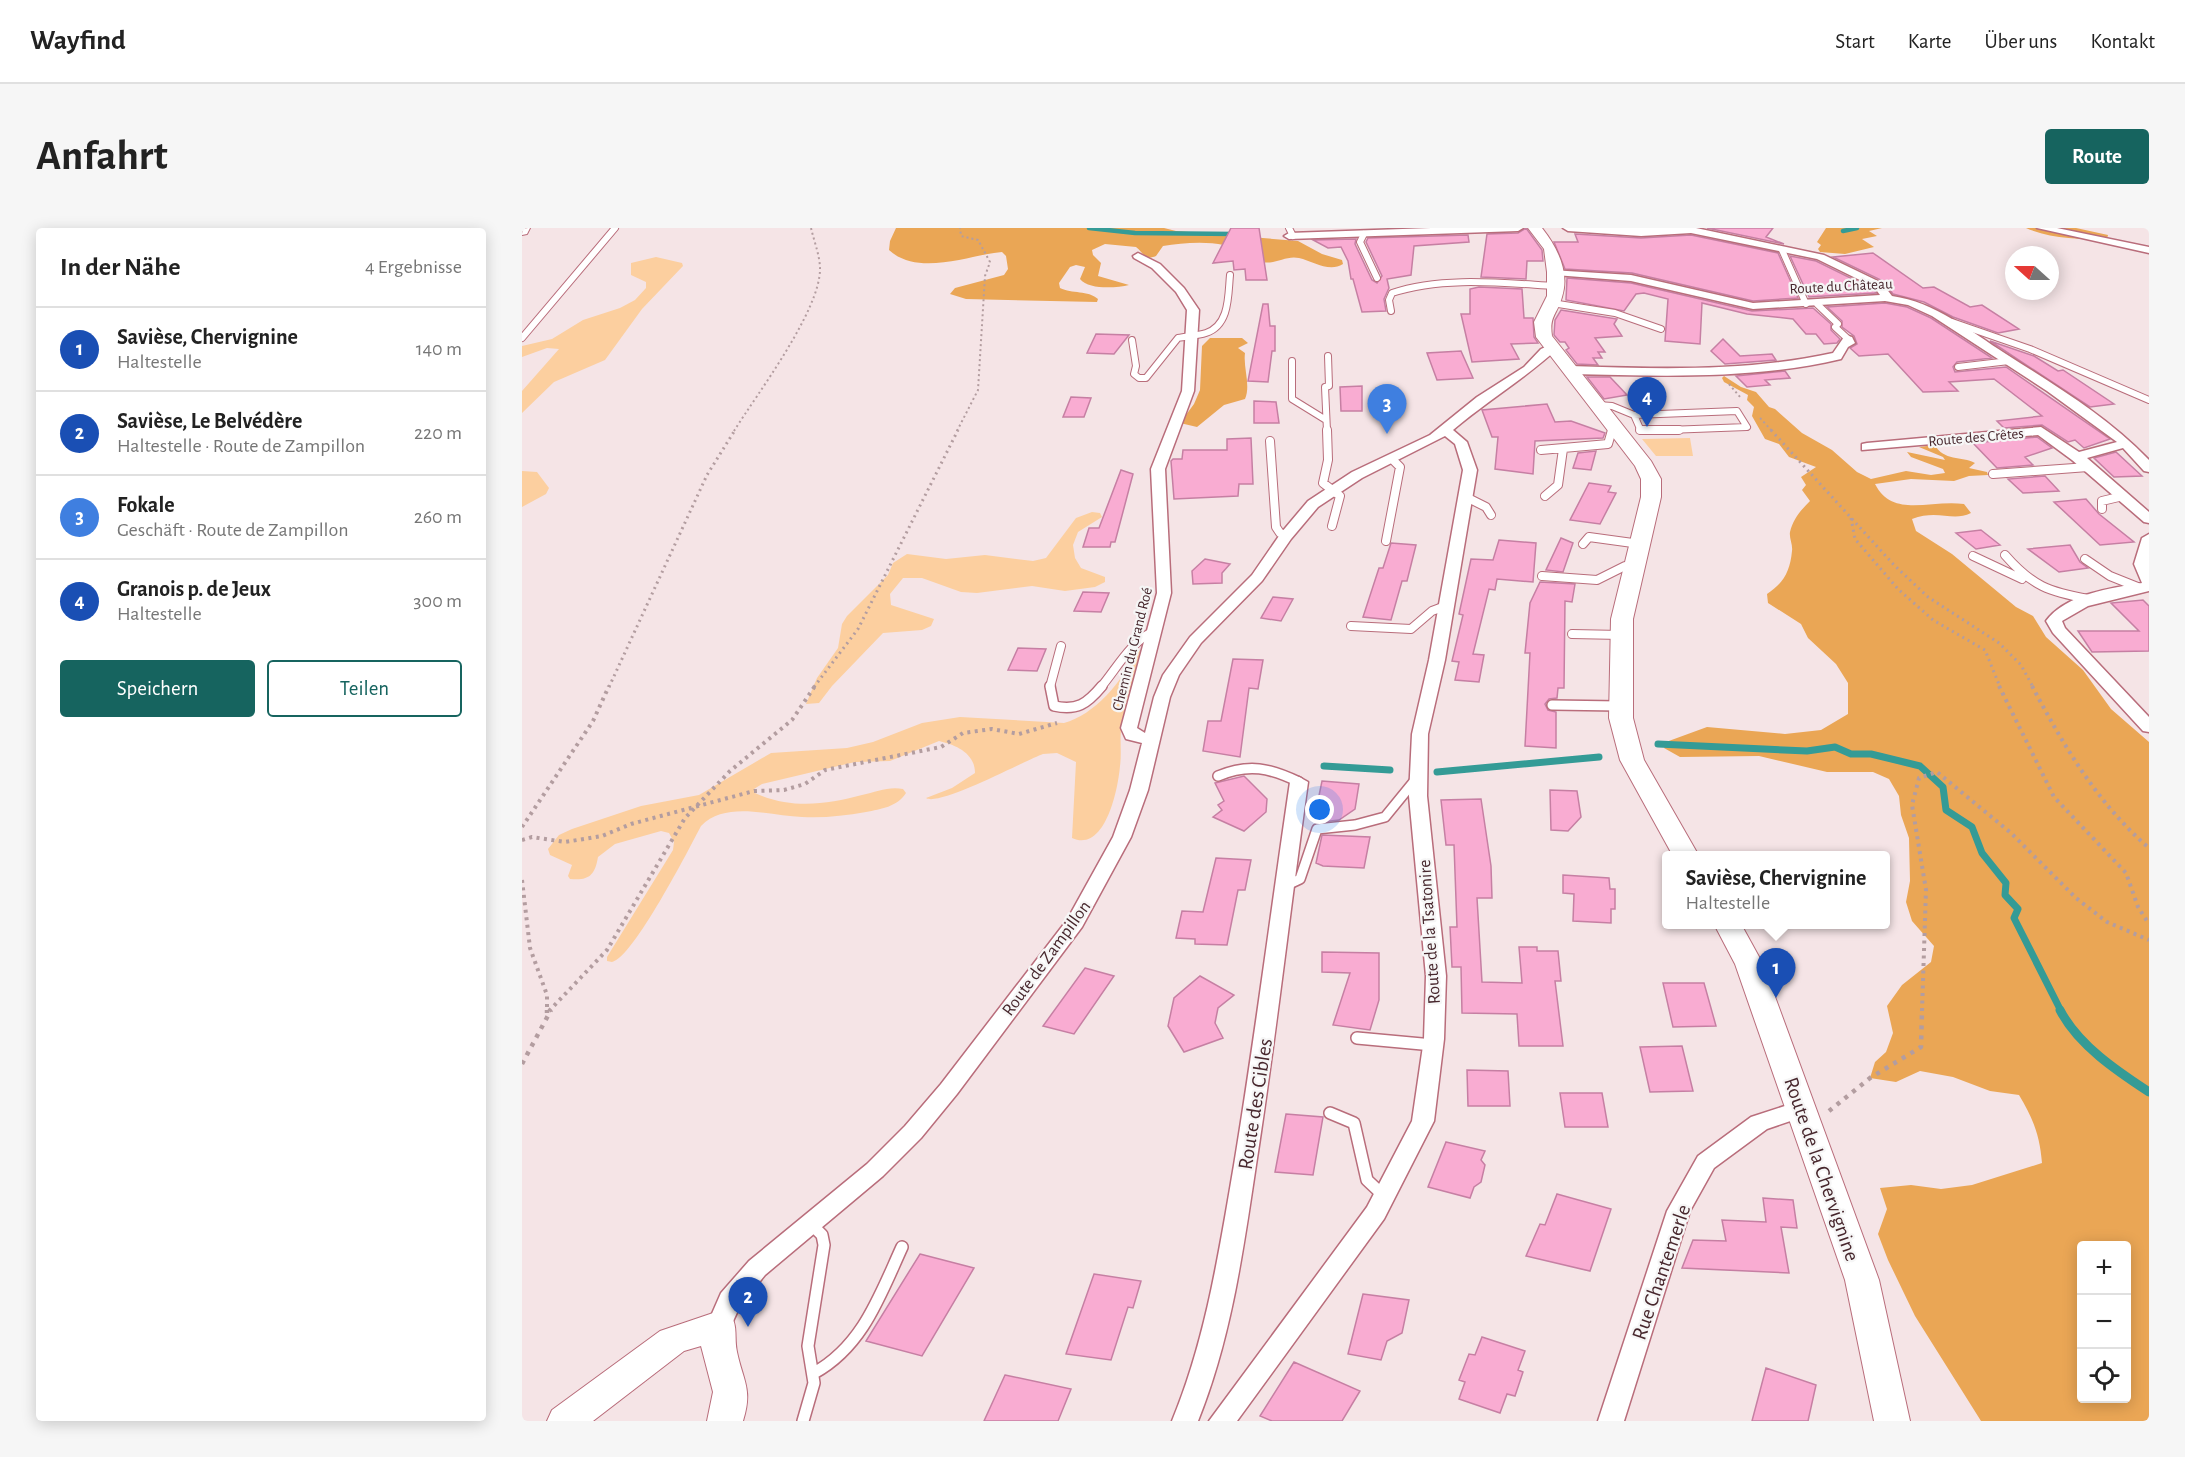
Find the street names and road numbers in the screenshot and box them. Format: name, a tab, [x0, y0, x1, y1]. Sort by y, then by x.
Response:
street label: Route du Château	[1789, 276, 1893, 297]
street label: Route des Crêtes	[1928, 426, 2024, 449]
street label: Chemin du Grand Roé	[1110, 586, 1155, 712]
street label: Route de la Tsatonire	[1416, 859, 1444, 1005]
street label: Route de Zampillon	[999, 898, 1094, 1019]
street label: Route des Cibles	[1235, 1037, 1276, 1171]
street label: Route de la Chervignine	[1780, 1074, 1863, 1264]
street label: Rue Chantemerle	[1629, 1202, 1694, 1342]

